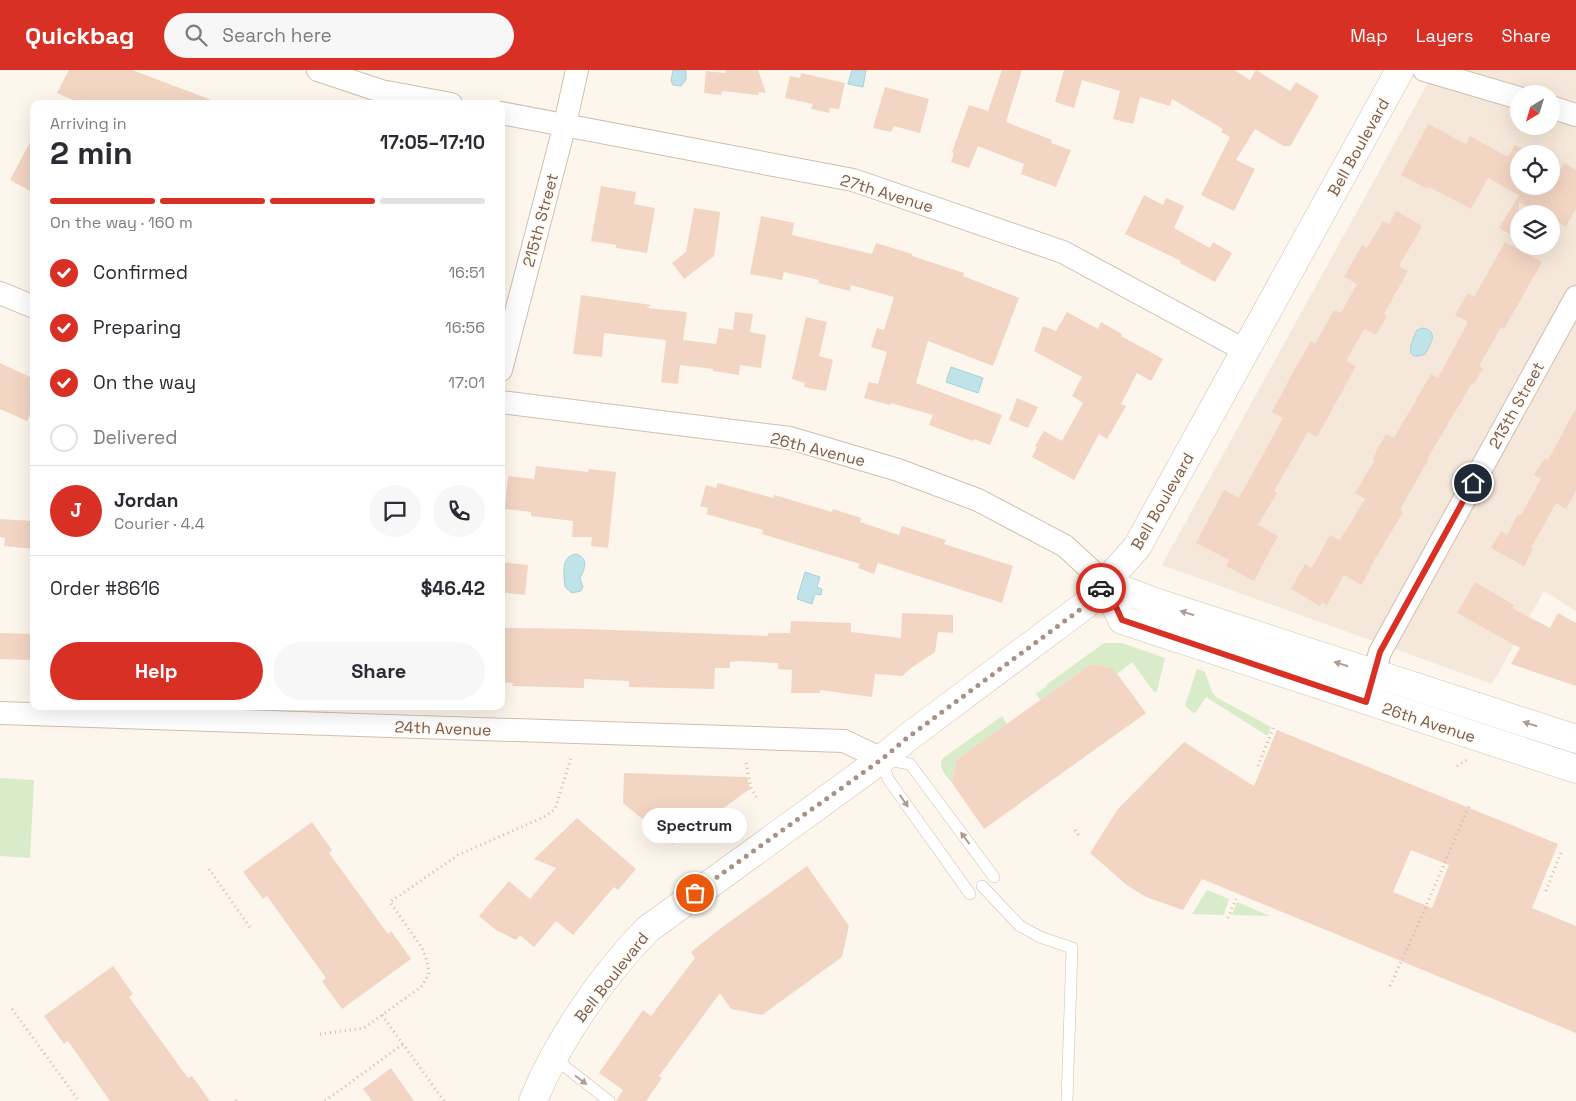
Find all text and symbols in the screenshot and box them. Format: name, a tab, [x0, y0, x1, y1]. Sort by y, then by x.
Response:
search box	[164, 13, 514, 58]
text: Quickbag	[25, 20, 134, 51]
icon: search	[182, 21, 210, 49]
text: Search here	[222, 23, 332, 48]
text: Map	[1350, 24, 1388, 47]
text: Layers	[1416, 24, 1473, 47]
text: Share	[1501, 24, 1551, 47]
north arrow	[1510, 85, 1560, 135]
map controls	[1510, 85, 1560, 255]
street label: Bell Boulevard	[1323, 95, 1394, 200]
text: Arriving in	[50, 113, 127, 134]
text: 17:05–17:10	[380, 130, 485, 155]
text: 2 min	[50, 133, 133, 173]
button: locate	[1510, 145, 1560, 195]
street label: 27th Avenue	[838, 169, 936, 218]
street label: 215th Street	[518, 171, 563, 269]
button: layers	[1510, 205, 1560, 255]
text: On the way · 160 m	[50, 212, 193, 233]
icon: check	[50, 259, 78, 287]
text: Confirmed	[93, 260, 188, 285]
text: 16:51	[448, 262, 485, 283]
icon: check	[50, 314, 78, 342]
text: Preparing	[93, 315, 181, 340]
text: 16:56	[445, 317, 485, 338]
street label: 213th Street	[1484, 358, 1549, 452]
icon: check	[50, 369, 78, 397]
text: On the way	[93, 370, 196, 395]
text: 17:01	[448, 372, 485, 393]
text: Delivered	[93, 425, 178, 450]
street label: 26th Avenue	[768, 428, 867, 471]
street label: Bell Boulevard	[1126, 449, 1199, 554]
pin	[1452, 462, 1494, 504]
icon: home	[1459, 469, 1487, 497]
button: chat	[369, 485, 421, 537]
button: phone	[433, 485, 485, 537]
text: Jordan	[114, 488, 179, 513]
text: J	[70, 498, 82, 523]
text: Courier · 4.4	[114, 513, 205, 534]
courier	[1076, 563, 1126, 613]
icon: car	[1087, 574, 1115, 602]
text: Order #8616	[50, 576, 160, 601]
text: $46.42	[421, 576, 485, 601]
one-way arrow	[1179, 609, 1194, 617]
button: Help	[50, 642, 263, 700]
button: Share	[273, 642, 485, 700]
one-way arrow	[1334, 659, 1349, 667]
street label: 26th Avenue	[1379, 697, 1478, 747]
street label: 24th Avenue	[394, 716, 492, 741]
one-way arrow	[1522, 719, 1537, 727]
one-way arrow	[899, 795, 909, 808]
callout: Spectrum	[642, 808, 748, 843]
text: Spectrum	[657, 815, 732, 836]
one-way arrow	[960, 831, 970, 845]
pin	[674, 872, 716, 914]
icon: bag	[681, 879, 709, 907]
street label: Bell Boulevard	[570, 928, 653, 1027]
one-way arrow	[574, 1075, 588, 1085]

